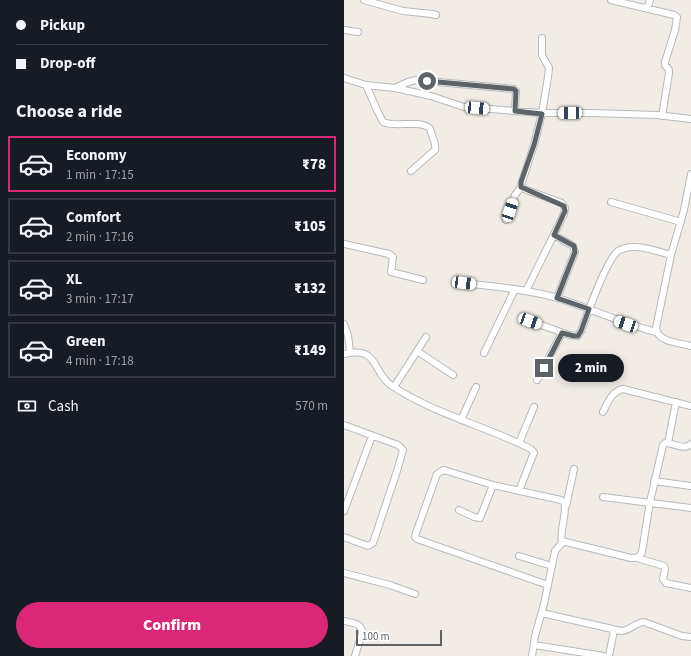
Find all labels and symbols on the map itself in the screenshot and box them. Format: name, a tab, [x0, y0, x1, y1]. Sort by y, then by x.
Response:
route start	[418, 72, 436, 90]
car	[465, 101, 489, 115]
car	[558, 107, 582, 119]
car	[500, 197, 520, 223]
car	[451, 276, 477, 290]
car	[517, 311, 543, 331]
car	[613, 314, 639, 334]
callout: 2 min	[558, 354, 624, 382]
route end	[535, 359, 553, 377]
scale bar	[356, 628, 442, 647]

